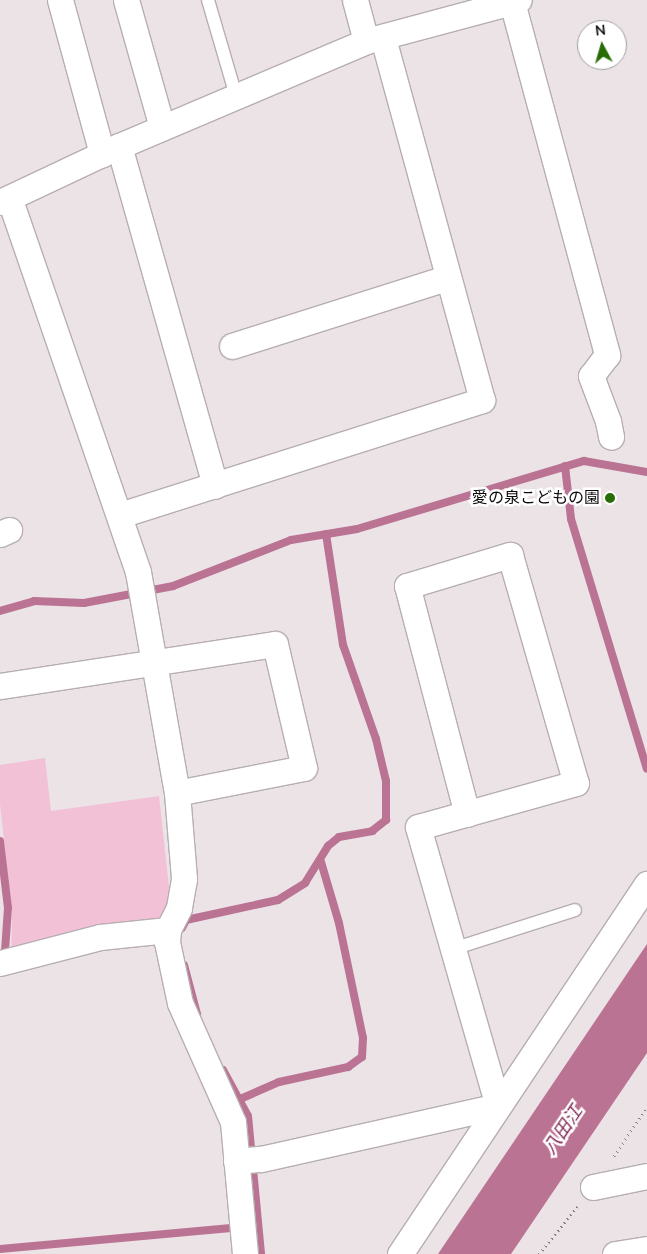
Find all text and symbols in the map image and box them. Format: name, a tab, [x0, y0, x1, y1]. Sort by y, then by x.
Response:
north arrow	[577, 20, 627, 70]
text: N	[594, 21, 607, 41]
place label: 愛の泉こどもの園	[472, 488, 600, 508]
marker: 愛の泉こどもの園	[604, 492, 616, 504]
water label: 八田江	[539, 1102, 587, 1158]

